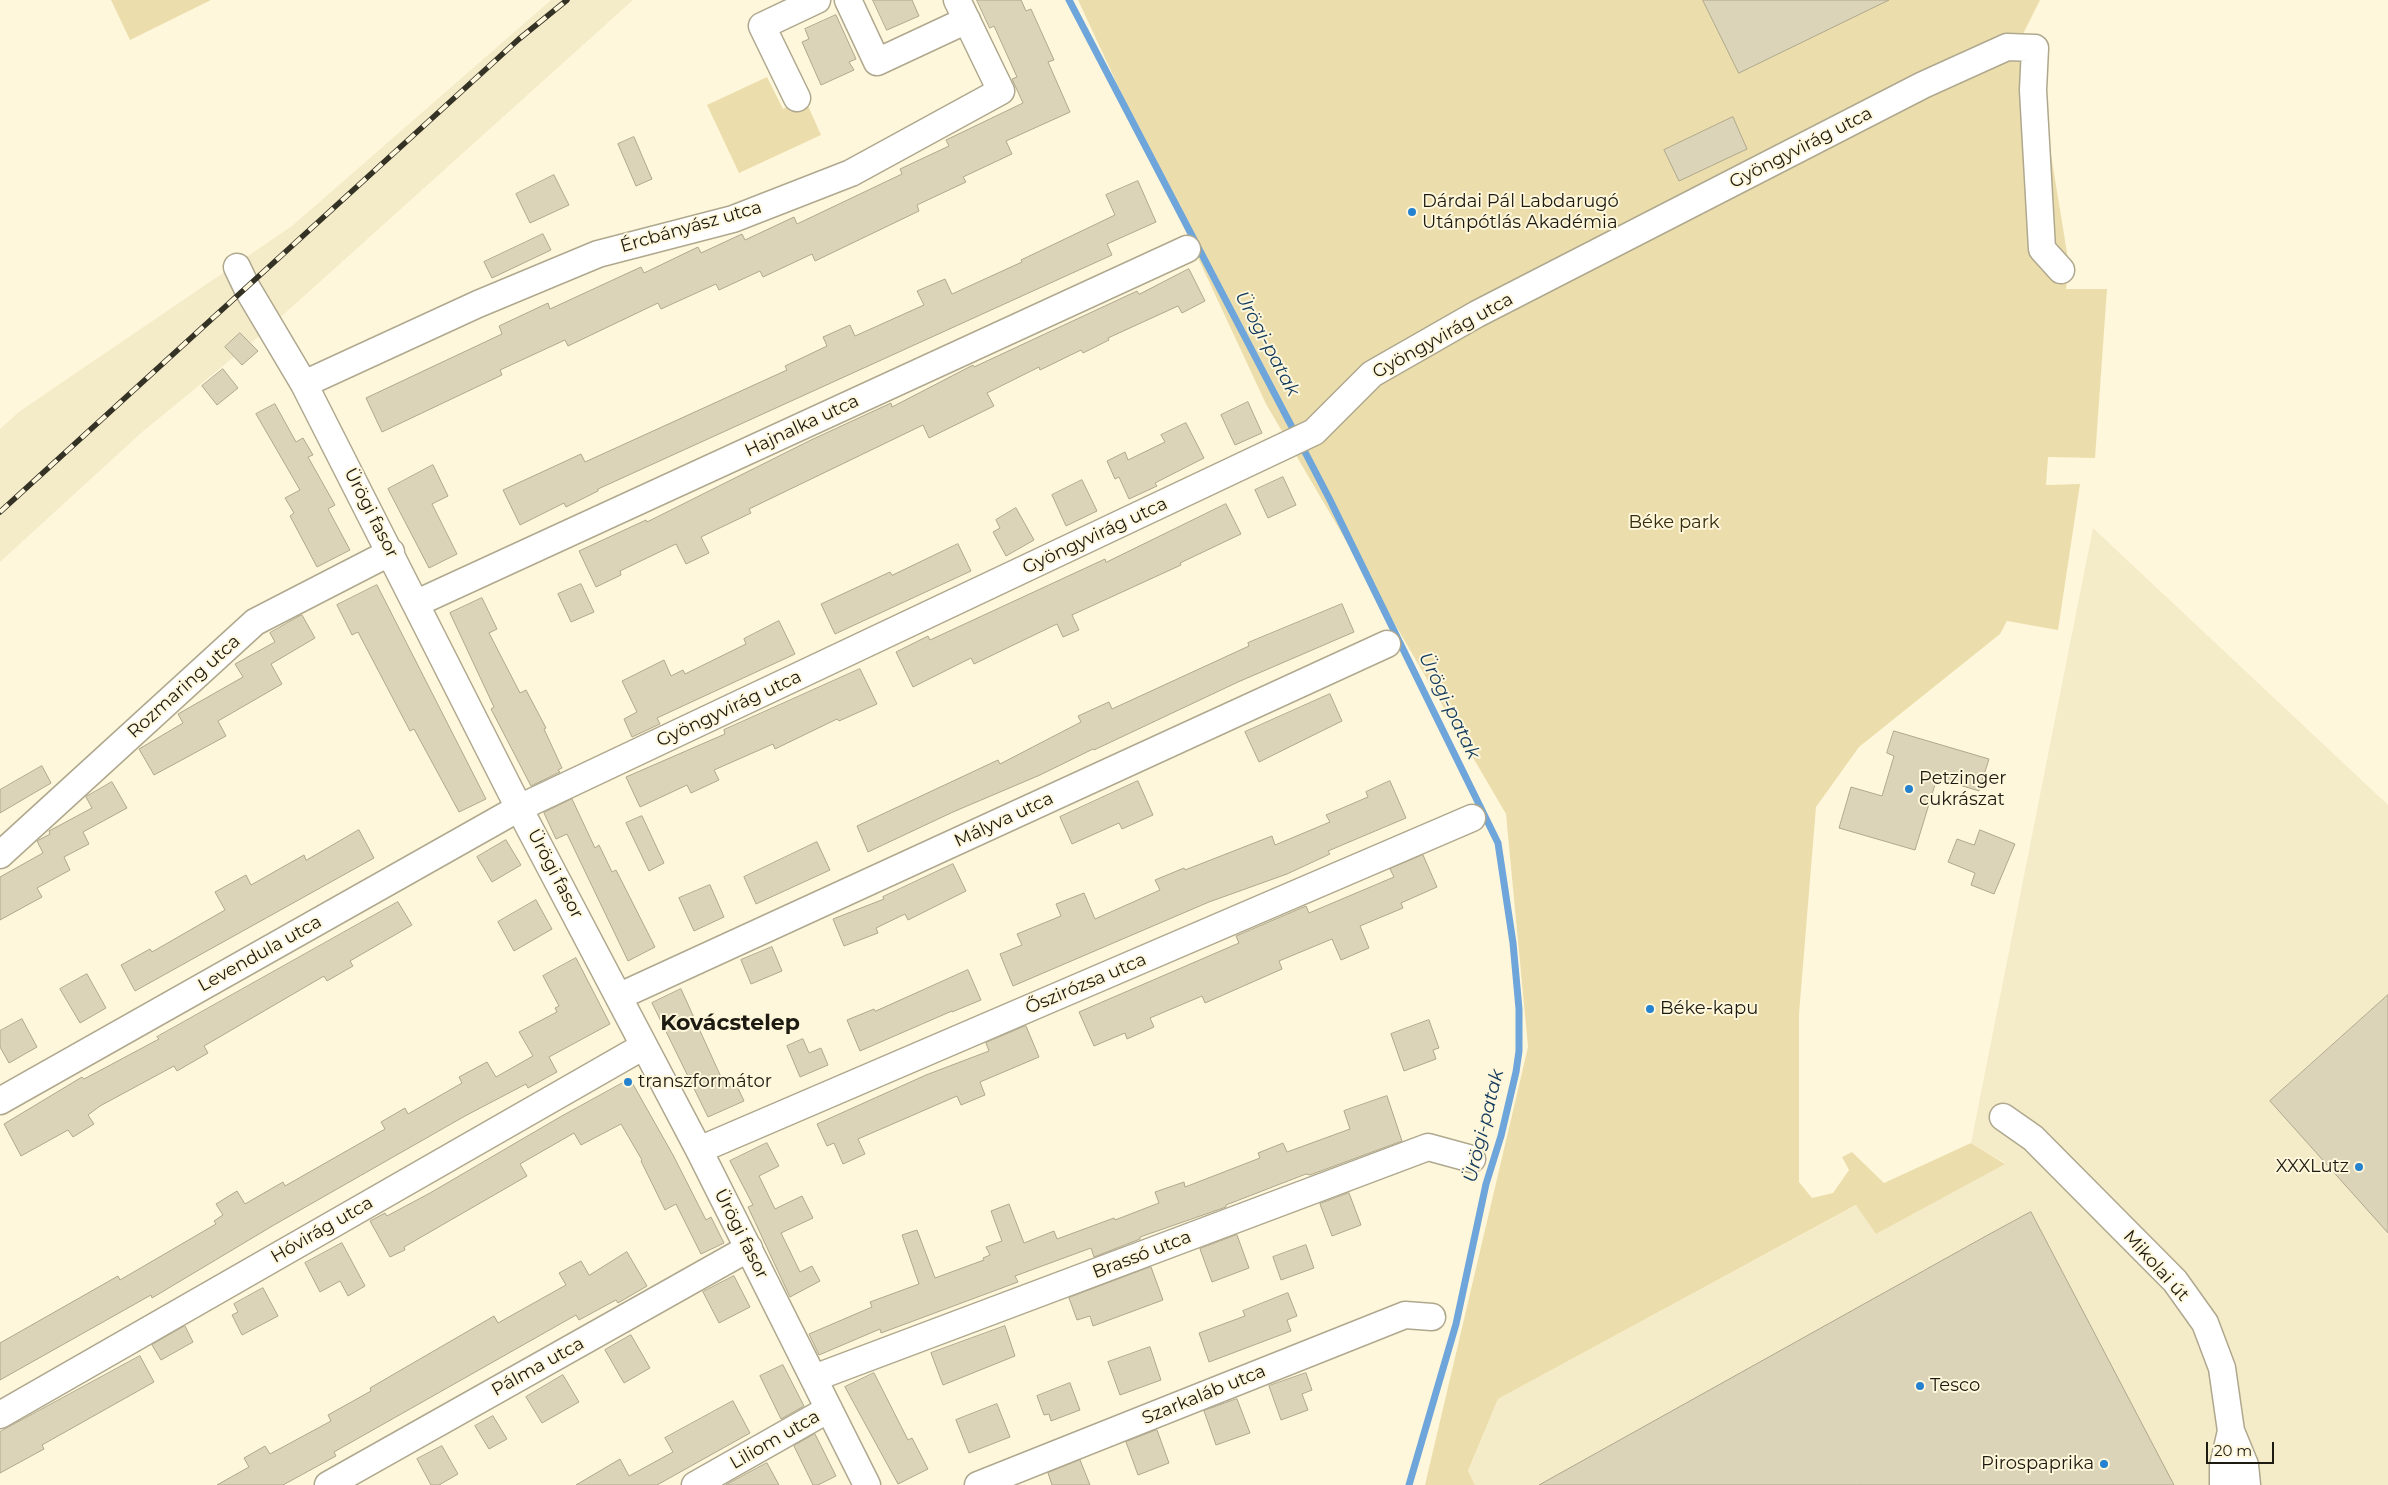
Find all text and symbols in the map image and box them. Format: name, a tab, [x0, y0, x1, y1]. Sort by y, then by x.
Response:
street label: Gyöngyvirág utca	[1726, 103, 1876, 193]
place label: Dárdai Pál Labdarugó Utánpótlás Akadémia	[1422, 191, 1619, 233]
street label: Ércbányász utca	[618, 196, 764, 258]
marker: Dárdai Pál Labdarugó Utánpótlás Akadémia	[1406, 206, 1418, 218]
water label: Ürögi-patak	[1230, 287, 1304, 401]
street label: Gyöngyvirág utca	[1369, 288, 1517, 384]
street label: Hajnalka utca	[741, 390, 863, 462]
street label: Ürögi fasor	[339, 464, 403, 562]
street label: Gyöngyvirág utca	[1019, 493, 1171, 579]
park label: Béke park	[1628, 512, 1720, 534]
street label: Rozmaring utca	[123, 631, 245, 743]
water label: Ürögi-patak	[1413, 649, 1485, 763]
street label: Gyöngyvirág utca	[653, 666, 805, 752]
place label: Petzinger cukrászat	[1919, 768, 2007, 811]
marker: Petzinger cukrászat	[1903, 783, 1915, 795]
street label: Mályva utca	[951, 788, 1057, 852]
street label: Ürögi fasor	[522, 826, 588, 922]
street label: Levendula utca	[194, 911, 326, 997]
street label: Őszirózsa utca	[1022, 949, 1150, 1019]
place label: Béke-kapu	[1660, 998, 1758, 1020]
marker: Béke-kapu	[1644, 1003, 1656, 1015]
district label: Kovácstelep	[660, 1011, 800, 1037]
water label: Ürögi-patak	[1459, 1067, 1509, 1185]
place label: transzformátor	[638, 1071, 772, 1093]
marker: transzformátor	[622, 1076, 634, 1088]
place label: XXXLutz	[2276, 1156, 2349, 1178]
marker: XXXLutz	[2353, 1161, 2365, 1173]
street label: Ürögi fasor	[709, 1185, 773, 1283]
street label: Hóvirág utca	[267, 1192, 377, 1268]
street label: Brassó utca	[1090, 1226, 1194, 1284]
street label: Mikolai út	[2118, 1226, 2194, 1306]
street label: Pálma utca	[488, 1333, 588, 1401]
street label: Szarkaláb utca	[1139, 1360, 1269, 1430]
place label: Tesco	[1930, 1375, 1980, 1397]
marker: Tesco	[1914, 1380, 1926, 1392]
street label: Liliom utca	[726, 1406, 824, 1474]
scale bar	[2208, 1432, 2276, 1464]
text: 20 m	[2214, 1441, 2252, 1460]
place label: Pirospaprika	[1981, 1453, 2094, 1475]
marker: Pirospaprika	[2098, 1458, 2110, 1470]

